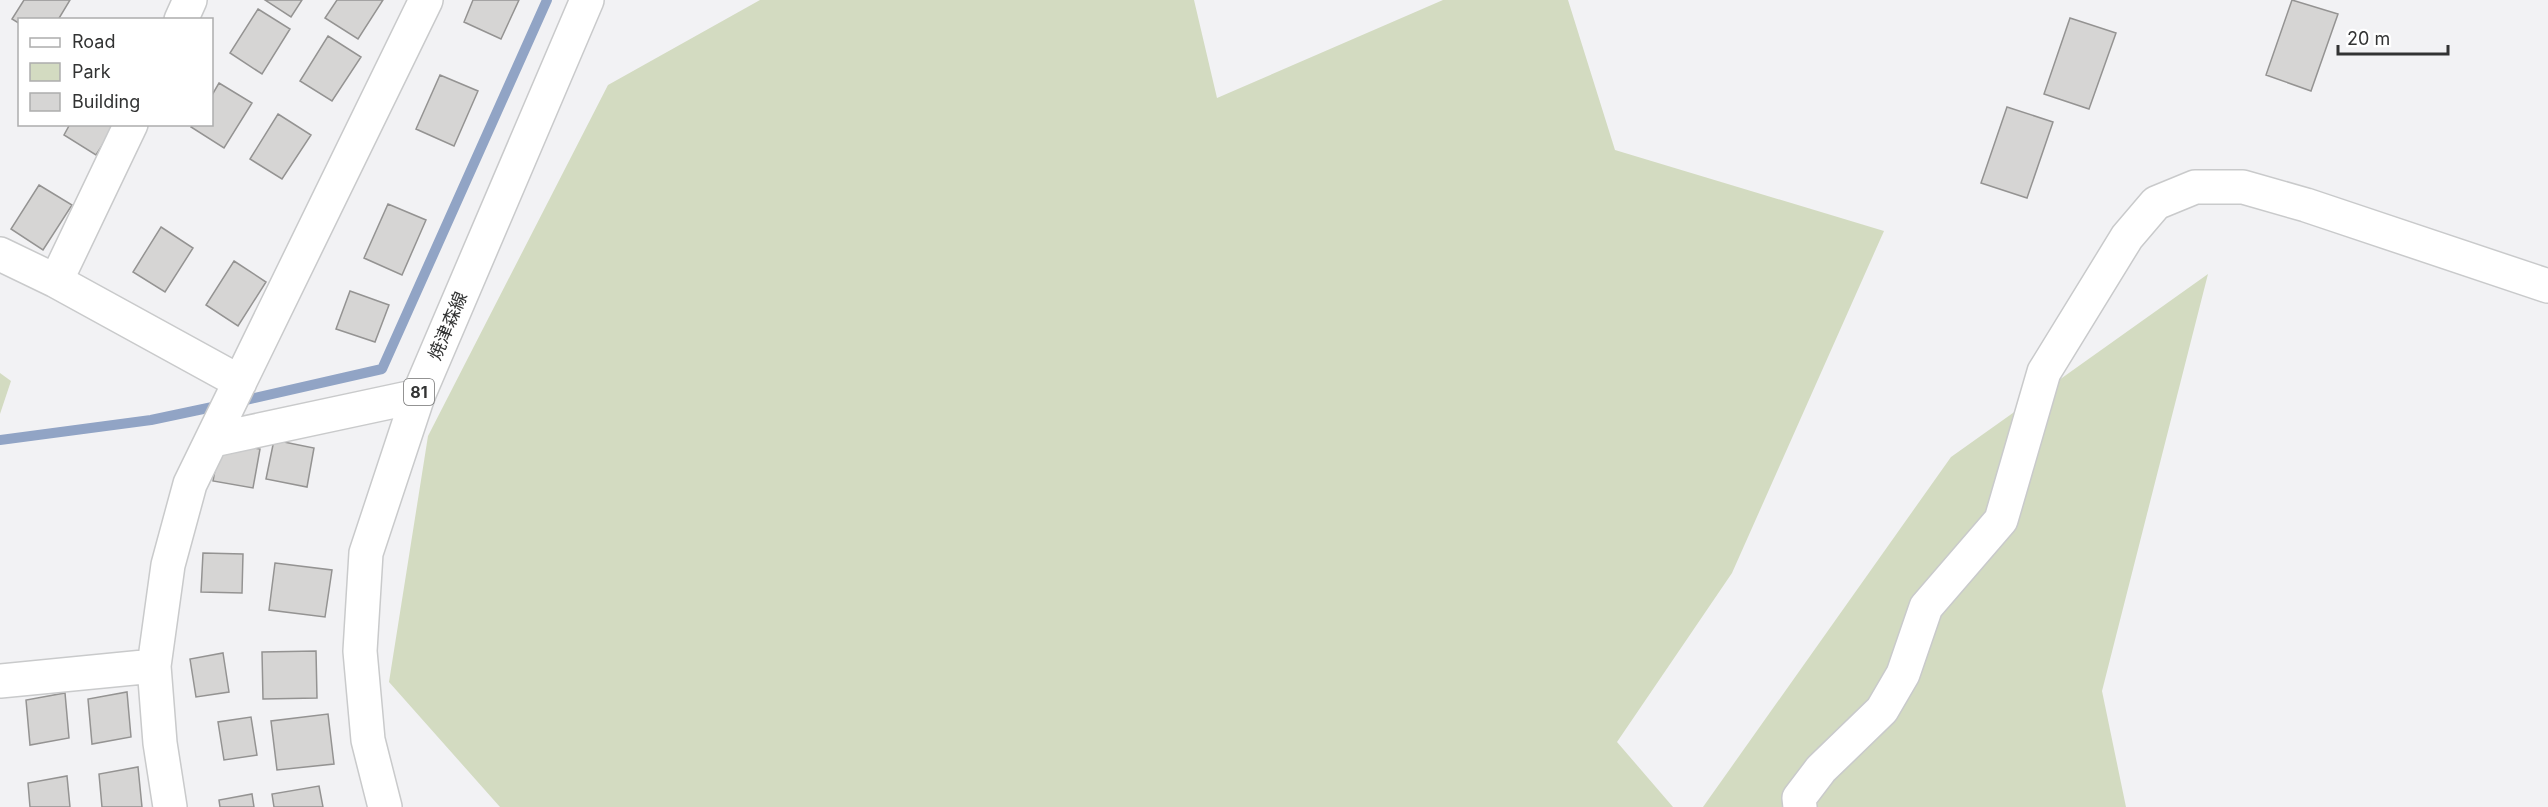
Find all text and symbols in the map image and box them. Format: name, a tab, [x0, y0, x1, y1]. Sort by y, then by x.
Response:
legend	[18, 18, 213, 126]
scale bar	[2338, 18, 2448, 56]
text: 20 m	[2347, 28, 2390, 49]
text: Road	[72, 31, 115, 52]
text: Park	[72, 61, 111, 82]
text: Building	[72, 91, 140, 112]
street label: 焼津森線	[424, 289, 471, 363]
road number: 81	[404, 379, 434, 405]

